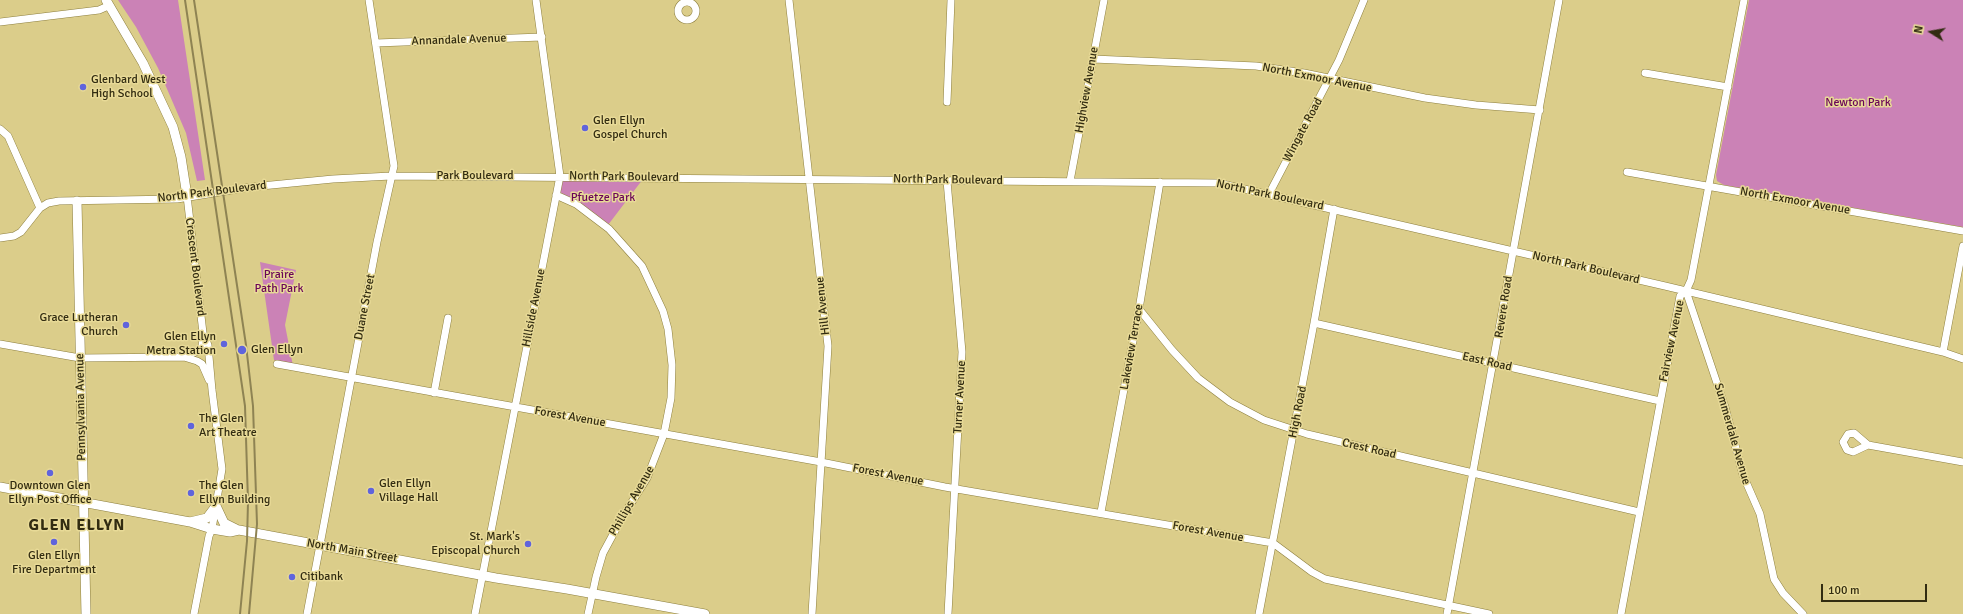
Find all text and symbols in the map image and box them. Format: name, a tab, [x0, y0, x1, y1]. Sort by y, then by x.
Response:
north arrow	[1911, 12, 1951, 52]
text: N	[1912, 25, 1926, 35]
street label: Annandale Avenue	[411, 31, 507, 49]
street label: Highview Avenue	[1072, 46, 1102, 134]
street label: North Exmoor Avenue	[1261, 60, 1373, 96]
place label: Glenbard West High School	[91, 73, 166, 101]
marker: Glenbard West High School	[78, 82, 88, 92]
street label: Wingate Road	[1280, 95, 1326, 165]
park label: Newton Park	[1825, 96, 1891, 110]
place label: Glen Ellyn Gospel Church	[593, 114, 667, 142]
marker: Glen Ellyn Gospel Church	[580, 123, 590, 133]
street label: Park Boulevard	[436, 169, 514, 183]
street label: North Park Boulevard	[569, 169, 679, 185]
street label: North Park Boulevard	[893, 172, 1003, 188]
street label: North Park Boulevard	[1215, 177, 1325, 213]
street label: North Park Boulevard	[157, 178, 267, 206]
street label: North Exmoor Avenue	[1739, 184, 1851, 218]
park label: Pfuetze Park	[571, 191, 635, 205]
street label: Crescent Boulevard	[182, 217, 208, 317]
street label: North Park Boulevard	[1531, 249, 1641, 287]
park label: Praire Path Park	[255, 268, 303, 296]
street label: Hillside Avenue	[519, 268, 549, 348]
street label: Duane Street	[352, 273, 378, 341]
street label: Revere Road	[1492, 275, 1516, 339]
street label: Hill Avenue	[813, 276, 833, 336]
street label: Fairview Avenue	[1656, 299, 1688, 383]
street label: Lakeview Terrace	[1117, 303, 1147, 391]
place label: Grace Lutheran Church	[39, 311, 118, 339]
marker: Grace Lutheran Church	[121, 320, 131, 330]
place label: Glen Ellyn Metra Station	[146, 330, 216, 358]
marker: Glen Ellyn Metra Station	[219, 339, 229, 349]
place label: Glen Ellyn	[251, 343, 303, 357]
marker: Glen Ellyn	[236, 344, 248, 356]
street label: East Road	[1461, 349, 1513, 375]
street label: Pennsylvania Avenue	[73, 353, 89, 461]
street label: Turner Avenue	[951, 360, 969, 434]
street label: Summerdale Avenue	[1711, 382, 1753, 486]
street label: High Road	[1286, 385, 1310, 439]
street label: Forest Avenue	[533, 404, 607, 430]
place label: The Glen Art Theatre	[199, 412, 257, 440]
marker: The Glen Art Theatre	[186, 421, 196, 431]
street label: Crest Road	[1340, 436, 1398, 462]
street label: Forest Avenue	[851, 461, 925, 489]
street label: Phillips Avenue	[606, 463, 658, 539]
marker: Downtown Glen Ellyn Post Office	[45, 468, 55, 478]
place label: Glen Ellyn Village Hall	[379, 477, 438, 505]
place label: Downtown Glen Ellyn Post Office	[8, 479, 92, 507]
place label: The Glen Ellyn Building	[199, 479, 270, 507]
marker: Glen Ellyn Village Hall	[366, 486, 376, 496]
marker: The Glen Ellyn Building	[186, 488, 196, 498]
district label: GLEN ELLYN	[29, 516, 125, 536]
street label: Forest Avenue	[1171, 519, 1245, 545]
place label: St. Mark's Episcopal Church	[431, 530, 520, 558]
street label: North Main Street	[305, 536, 399, 566]
marker: Glen Ellyn Fire Department	[49, 537, 59, 547]
marker: St. Mark's Episcopal Church	[523, 539, 533, 549]
place label: Glen Ellyn Fire Department	[12, 549, 96, 577]
place label: Citibank	[300, 570, 343, 584]
marker: Citibank	[287, 572, 297, 582]
scale bar	[1823, 576, 1929, 602]
text: 100 m	[1828, 583, 1860, 598]

